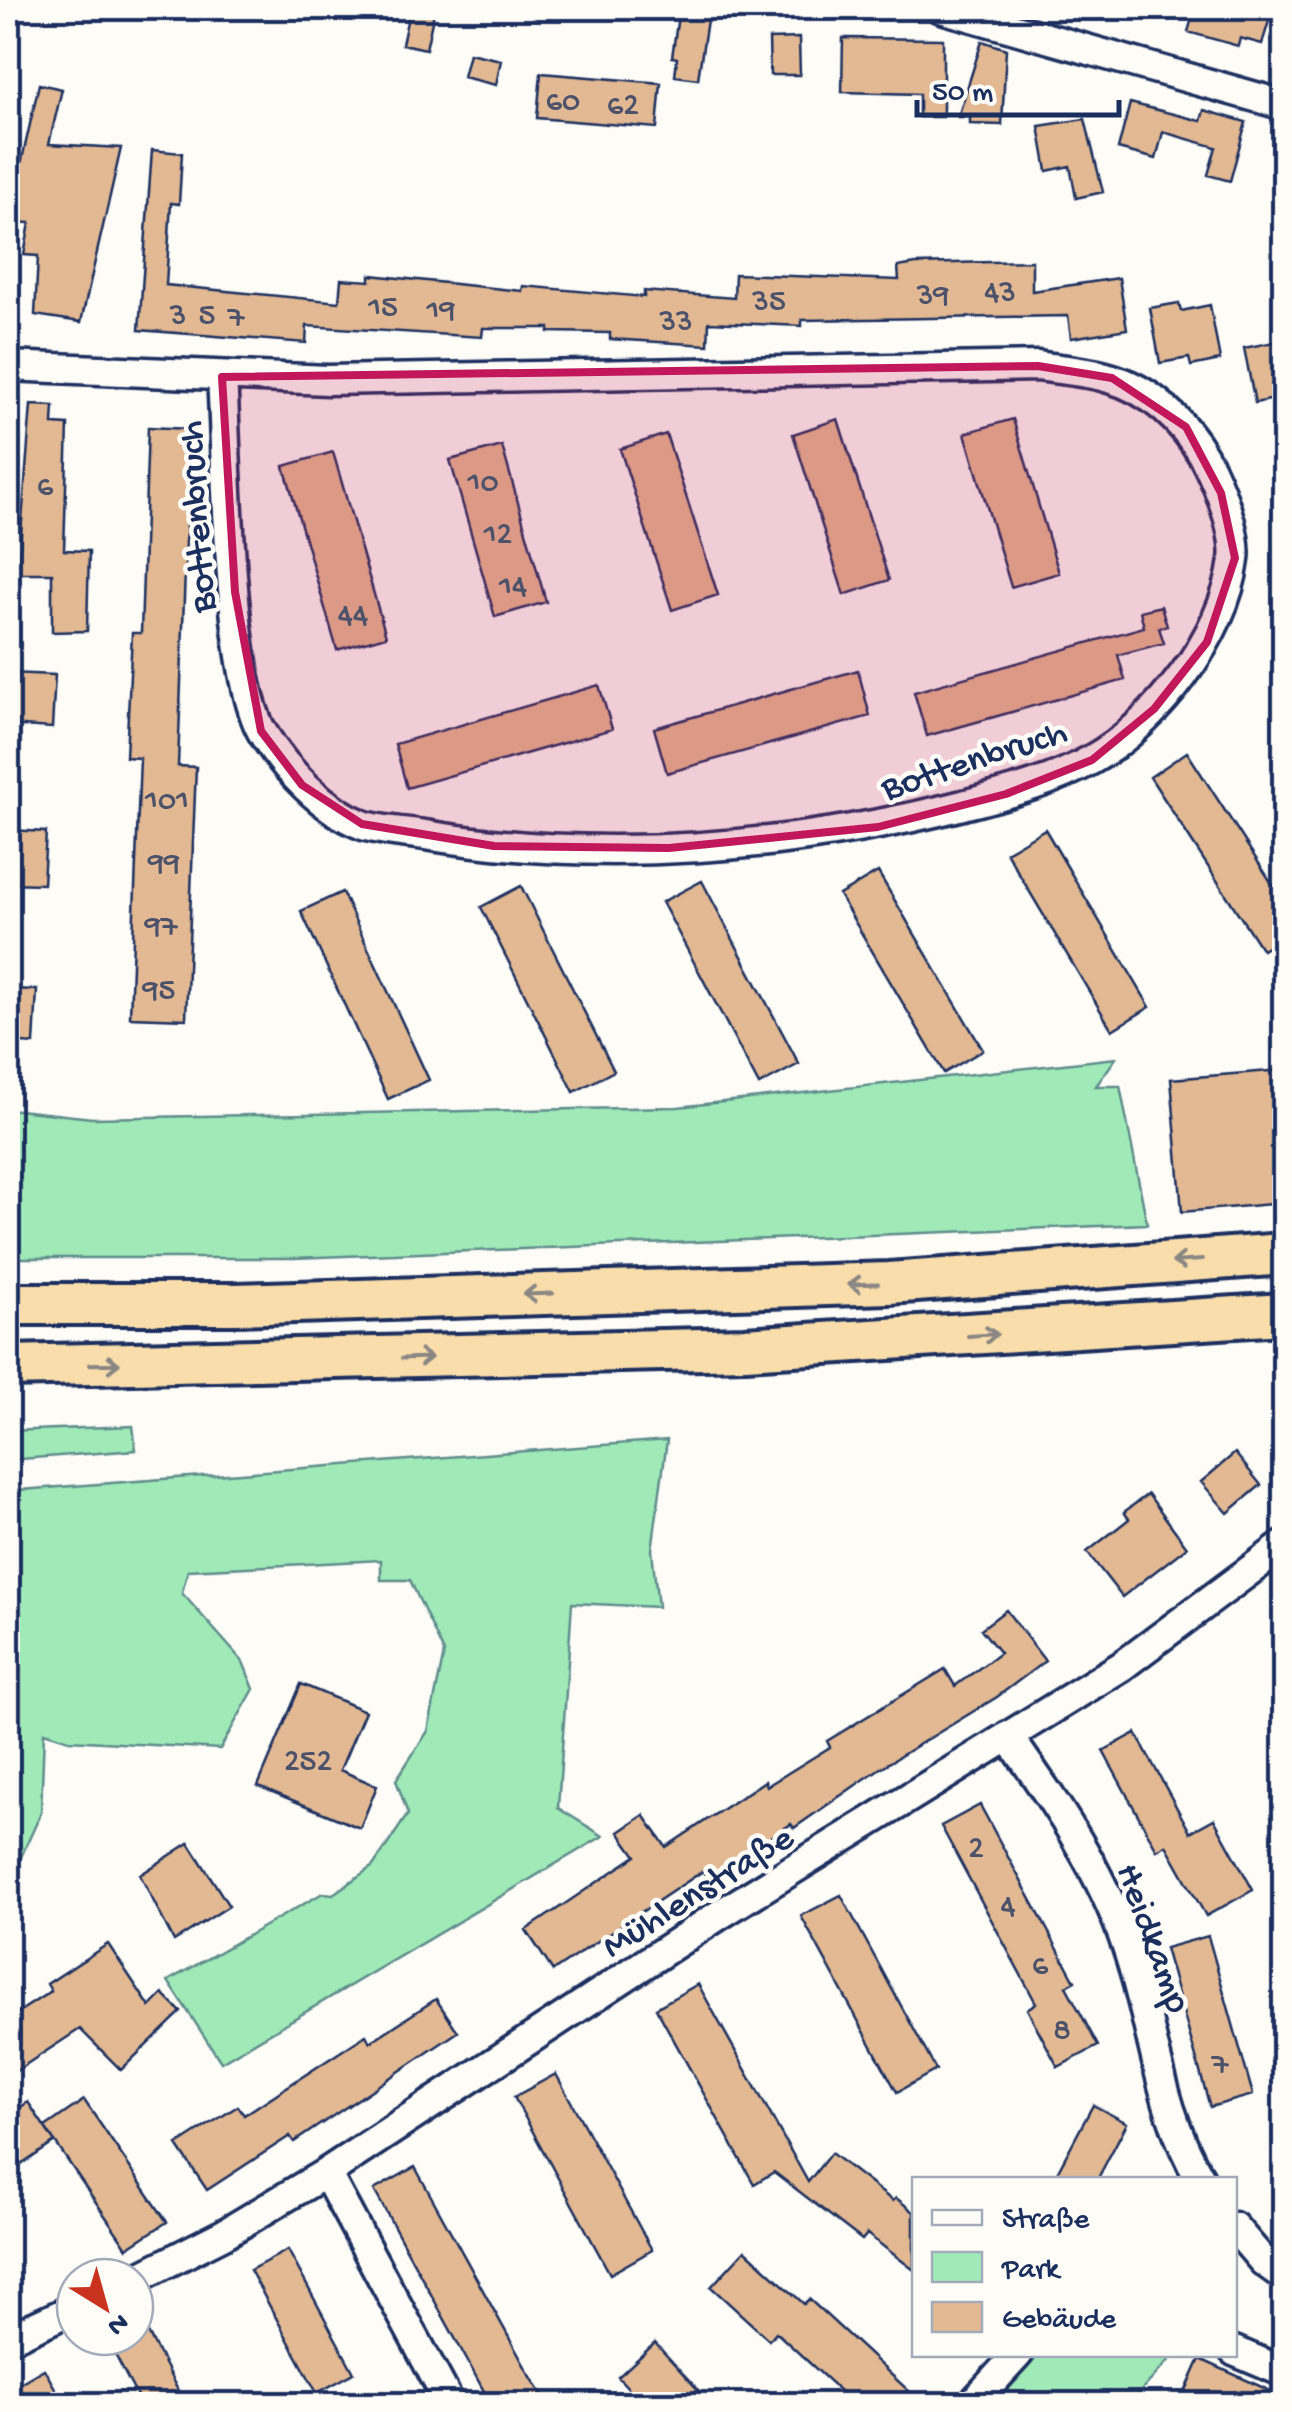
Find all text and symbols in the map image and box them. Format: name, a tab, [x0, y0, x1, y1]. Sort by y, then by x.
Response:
scale bar	[917, 55, 1120, 117]
text: 50 m	[932, 77, 993, 112]
house number: 60	[546, 84, 580, 122]
house number: 62	[607, 88, 639, 126]
house number: 43	[984, 275, 1016, 313]
house number: 39	[916, 278, 949, 316]
house number: 35	[751, 284, 786, 322]
house number: 15	[367, 290, 398, 328]
house number: 19	[426, 293, 455, 331]
house number: 3	[169, 298, 186, 336]
house number: 5	[199, 298, 215, 336]
house number: 7	[227, 300, 246, 338]
house number: 33	[658, 304, 693, 342]
street label: Bottenbruch	[171, 419, 229, 615]
house number: 10	[466, 465, 499, 503]
house number: 6	[37, 469, 54, 507]
house number: 12	[483, 517, 512, 555]
house number: 14	[498, 569, 527, 607]
house number: 44	[338, 598, 368, 636]
street label: Bottenbruch	[876, 712, 1073, 814]
house number: 101	[144, 783, 189, 821]
house number: 99	[147, 846, 180, 884]
house number: 97	[144, 909, 179, 947]
house number: 95	[142, 973, 175, 1011]
one-way arrow	[1172, 1252, 1204, 1271]
one-way arrow	[848, 1274, 880, 1293]
one-way arrow	[523, 1285, 555, 1304]
one-way arrow	[966, 1325, 998, 1344]
one-way arrow	[400, 1348, 432, 1367]
one-way arrow	[88, 1354, 120, 1374]
house number: 252	[284, 1744, 332, 1782]
street label: Mühlenstraße	[595, 1818, 803, 1970]
house number: 2	[968, 1831, 984, 1869]
street label: Heidkamp	[1103, 1858, 1198, 2020]
house number: 4	[1000, 1889, 1016, 1927]
house number: 6	[1032, 1948, 1049, 1986]
house number: 8	[1053, 2013, 1071, 2051]
house number: 7	[1211, 2047, 1230, 2085]
legend	[912, 2177, 1237, 2357]
text: Straße	[1002, 2204, 1090, 2239]
text: Park	[1001, 2254, 1062, 2289]
north arrow	[55, 2257, 155, 2357]
text: Gebäude	[1002, 2304, 1117, 2339]
text: N	[100, 2305, 135, 2342]

